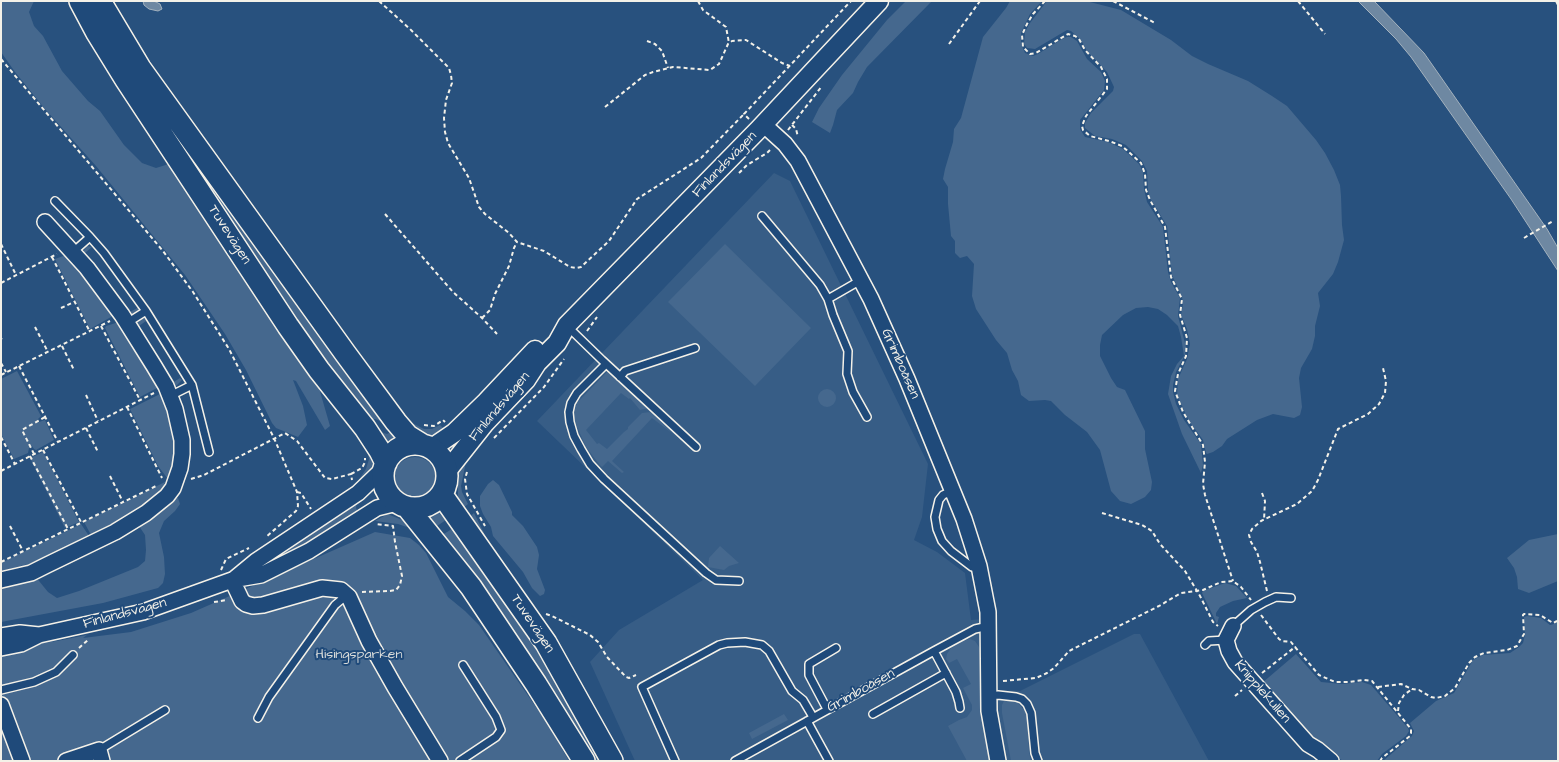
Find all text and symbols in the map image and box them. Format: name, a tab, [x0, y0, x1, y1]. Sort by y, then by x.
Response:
street label: Finlandsvägen	[689, 128, 761, 202]
street label: Tuvevägen	[204, 202, 254, 268]
street label: Grimboåsen	[877, 326, 923, 402]
street label: Finlandsvägen	[466, 369, 534, 445]
street label: Tuvevägen	[506, 592, 558, 656]
street label: Finlandsvägen	[82, 595, 168, 633]
park label: Hisingsparken	[316, 647, 402, 663]
street label: Knipplekullen	[1230, 657, 1294, 727]
street label: Grimboåsen	[824, 665, 898, 717]

